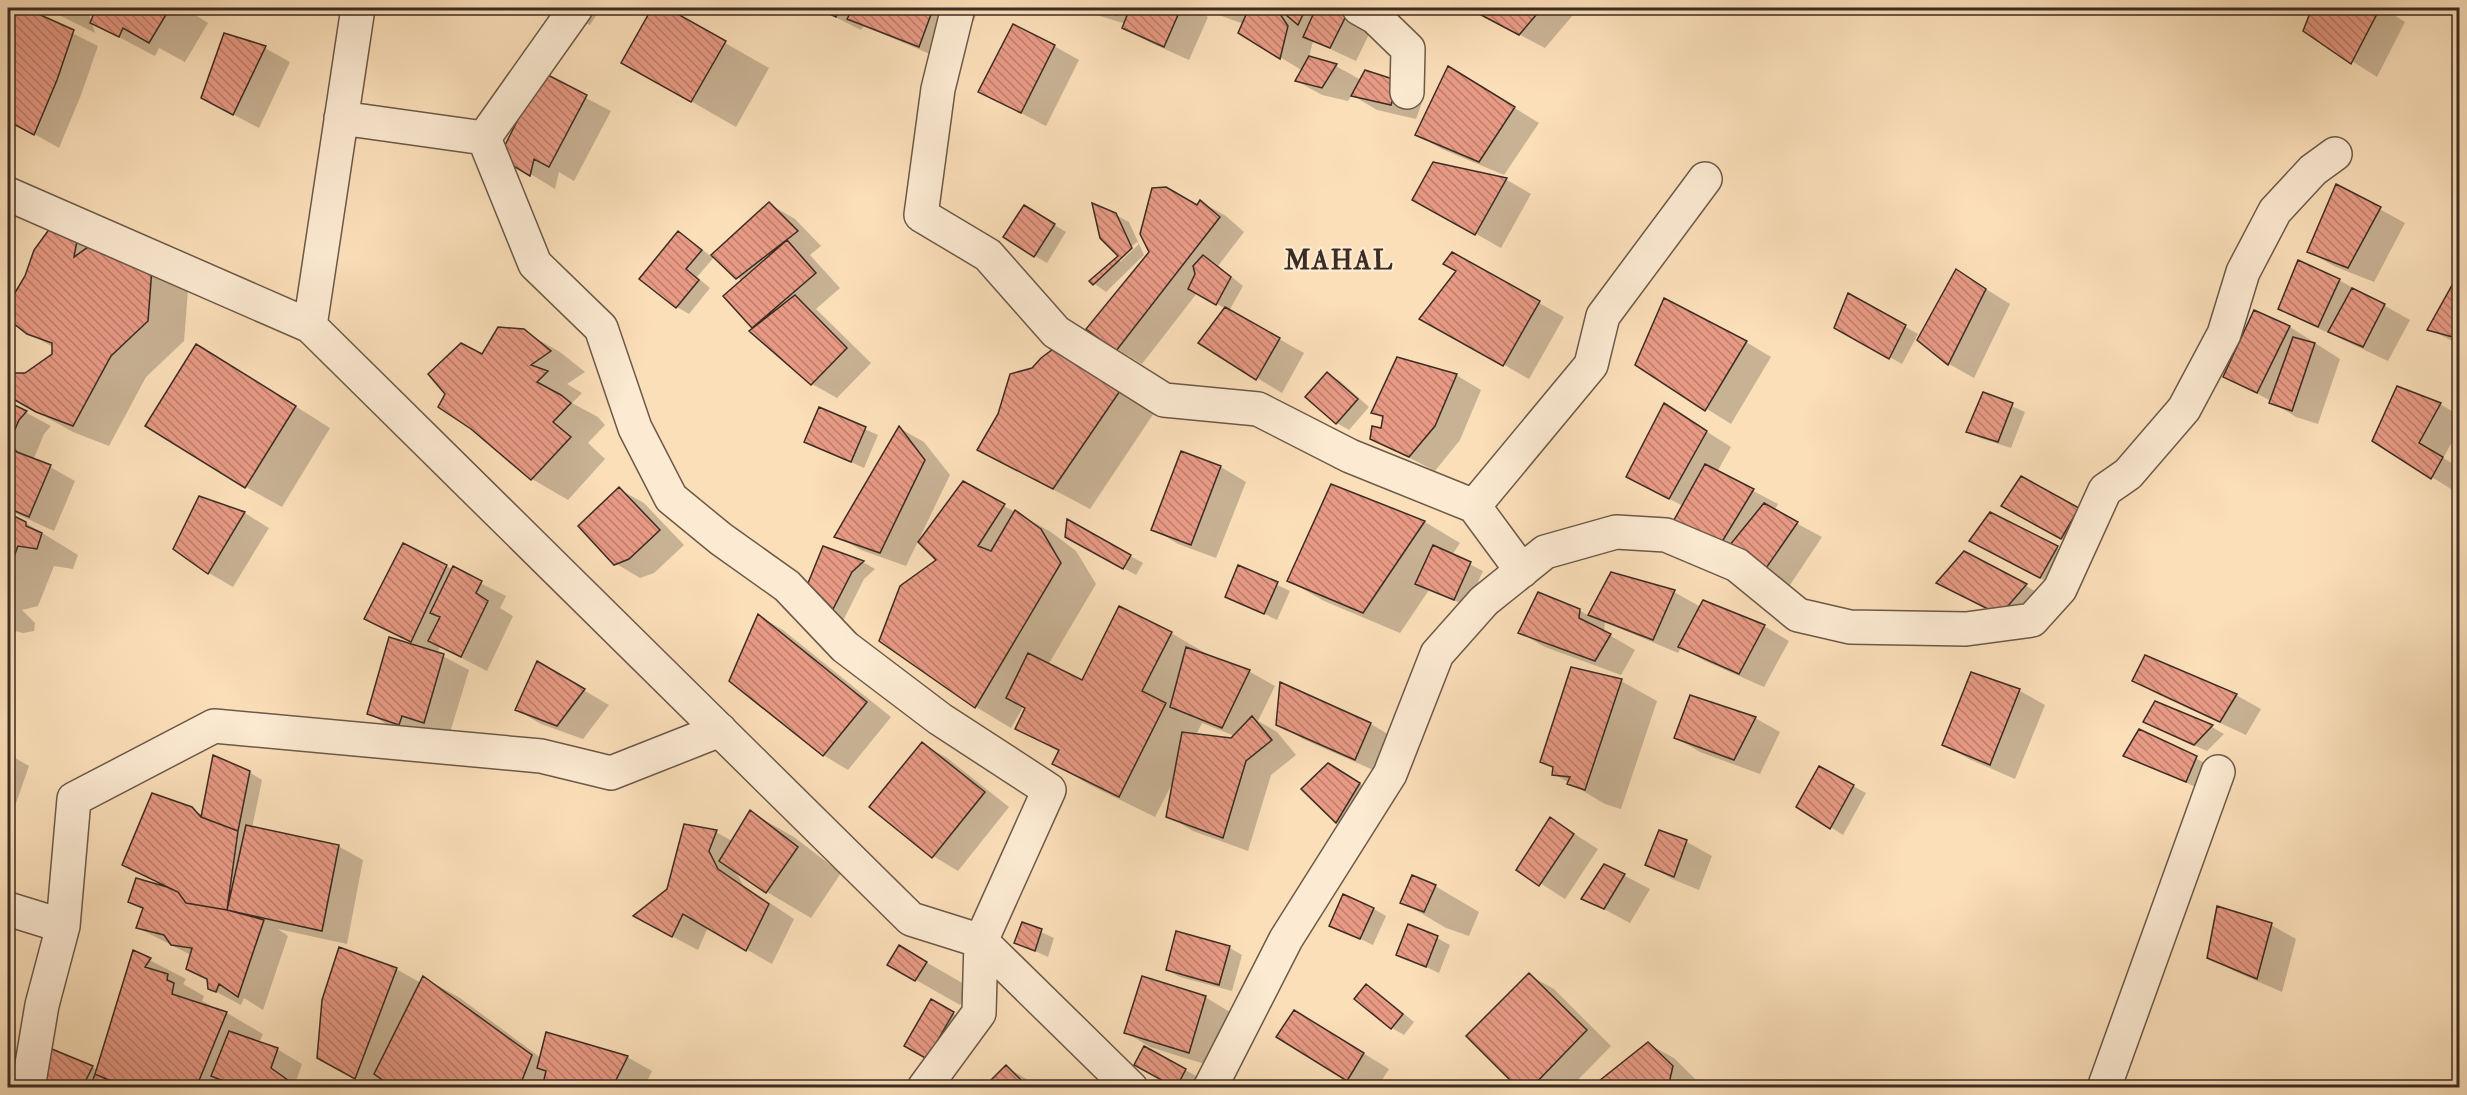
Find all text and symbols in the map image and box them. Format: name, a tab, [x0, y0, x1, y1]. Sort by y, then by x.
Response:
district label: MAHAL	[1283, 244, 1394, 277]

